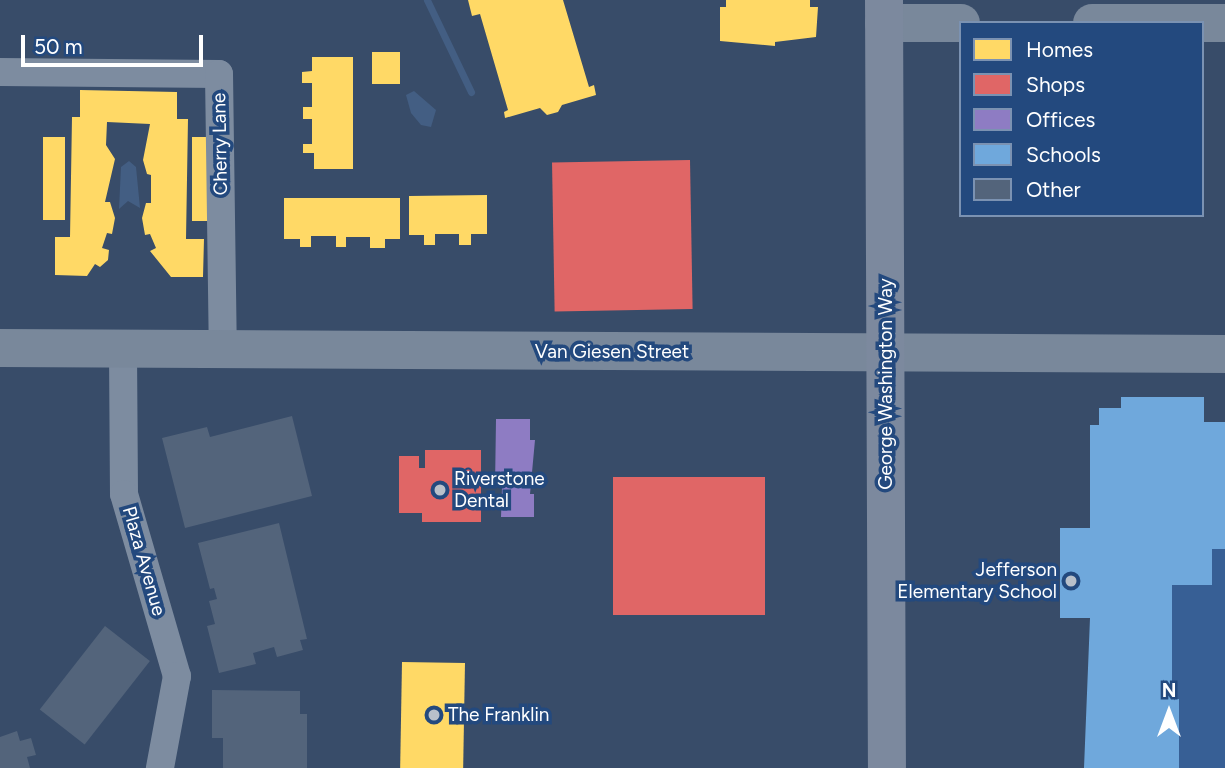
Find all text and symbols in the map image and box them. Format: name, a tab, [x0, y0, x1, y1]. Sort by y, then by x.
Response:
scale bar	[24, 21, 206, 65]
legend	[959, 21, 1204, 217]
text: 50 m	[34, 34, 83, 59]
text: Homes	[1026, 37, 1093, 62]
text: Shops	[1026, 72, 1085, 97]
street label: Cherry Lane	[208, 92, 232, 196]
text: Offices	[1026, 107, 1095, 132]
text: Schools	[1026, 142, 1101, 167]
text: Other	[1026, 177, 1081, 202]
street label: George Washington Way	[875, 278, 897, 490]
street label: Van Giesen Street	[535, 341, 689, 363]
place label: Riverstone Dental	[454, 468, 545, 512]
marker: Riverstone Dental	[432, 482, 448, 498]
street label: Plaza Avenue	[117, 504, 171, 618]
place label: Jefferson Elementary School	[897, 559, 1057, 603]
marker: Jefferson Elementary School	[1063, 573, 1079, 589]
north arrow	[1134, 677, 1204, 747]
text: N	[1162, 679, 1176, 702]
place label: The Franklin	[448, 704, 549, 726]
marker: The Franklin	[426, 707, 442, 723]

